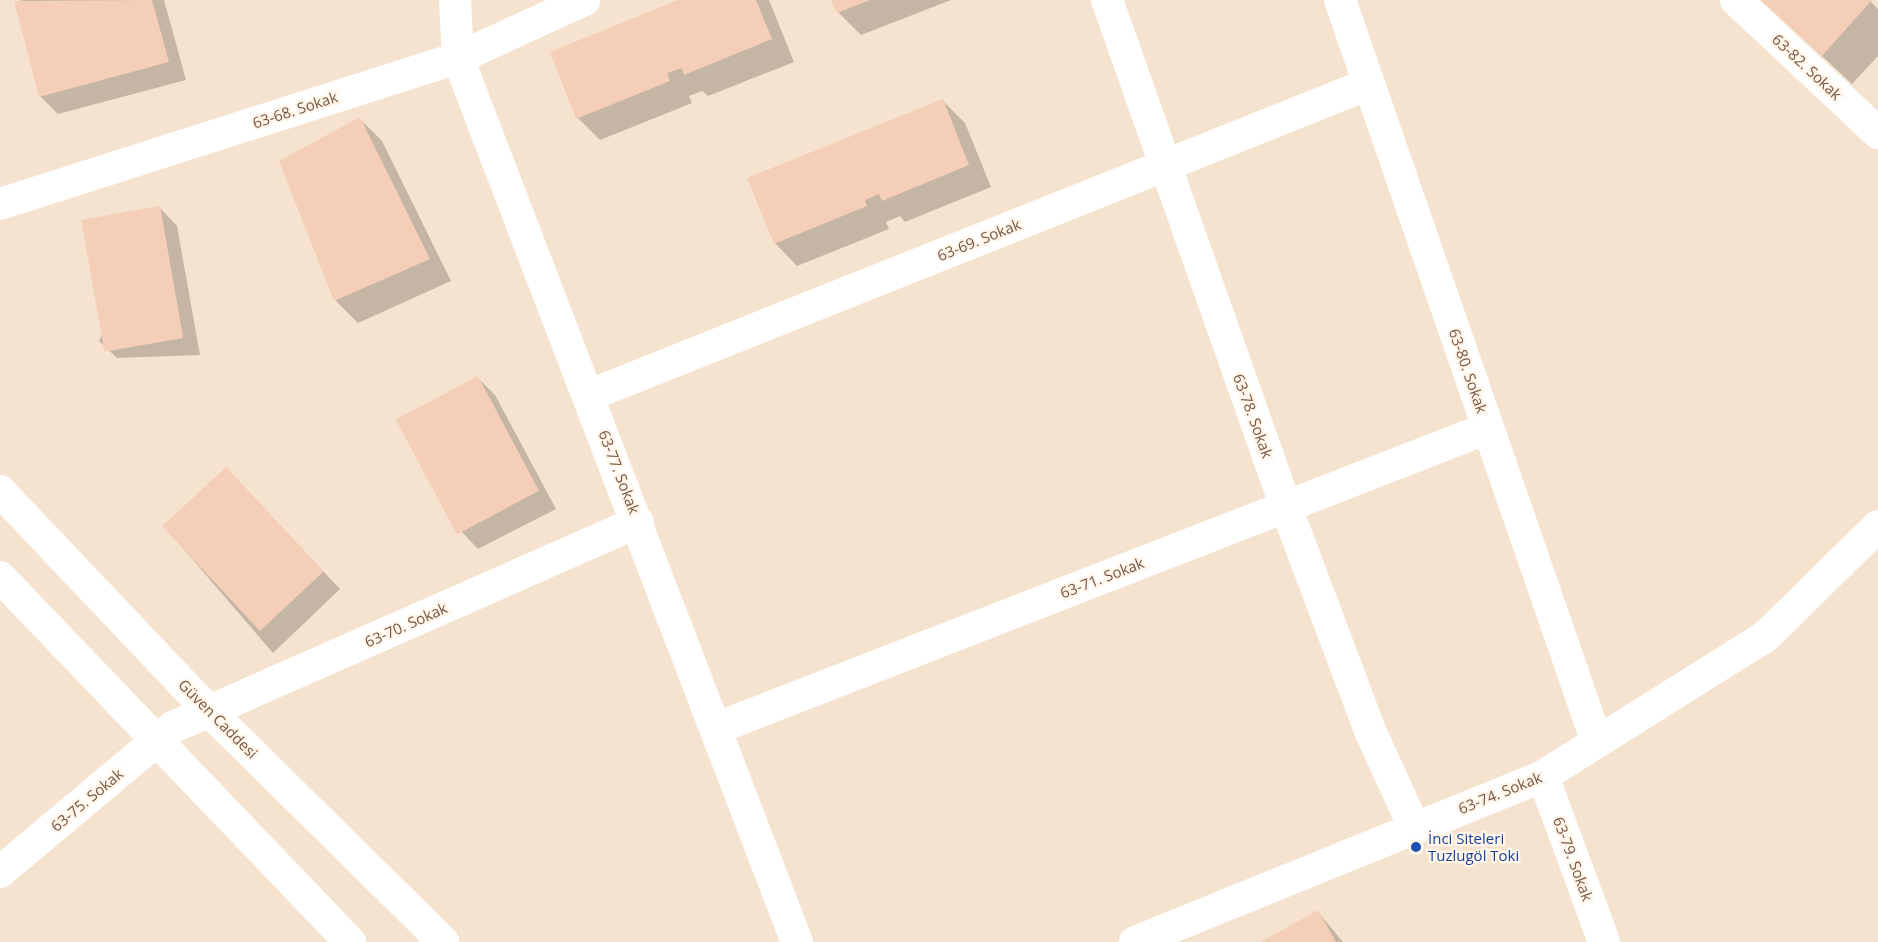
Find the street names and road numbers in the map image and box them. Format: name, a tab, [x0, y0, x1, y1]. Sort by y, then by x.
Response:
street label: 63-82. Sokak	[1769, 30, 1845, 104]
street label: 63-68. Sokak	[250, 88, 340, 132]
street label: 63-69. Sokak	[935, 215, 1023, 265]
street label: 63-80. Sokak	[1445, 326, 1491, 416]
street label: 63-78. Sokak	[1229, 371, 1277, 461]
street label: 63-77. Sokak	[595, 428, 643, 516]
street label: 63-71. Sokak	[1058, 554, 1146, 602]
street label: 63-70. Sokak	[362, 599, 450, 651]
street label: Güven Caddesi	[175, 676, 261, 762]
street label: 63-75. Sokak	[47, 765, 127, 835]
street label: 63-74. Sokak	[1456, 768, 1544, 818]
street label: 63-79. Sokak	[1549, 814, 1597, 904]

